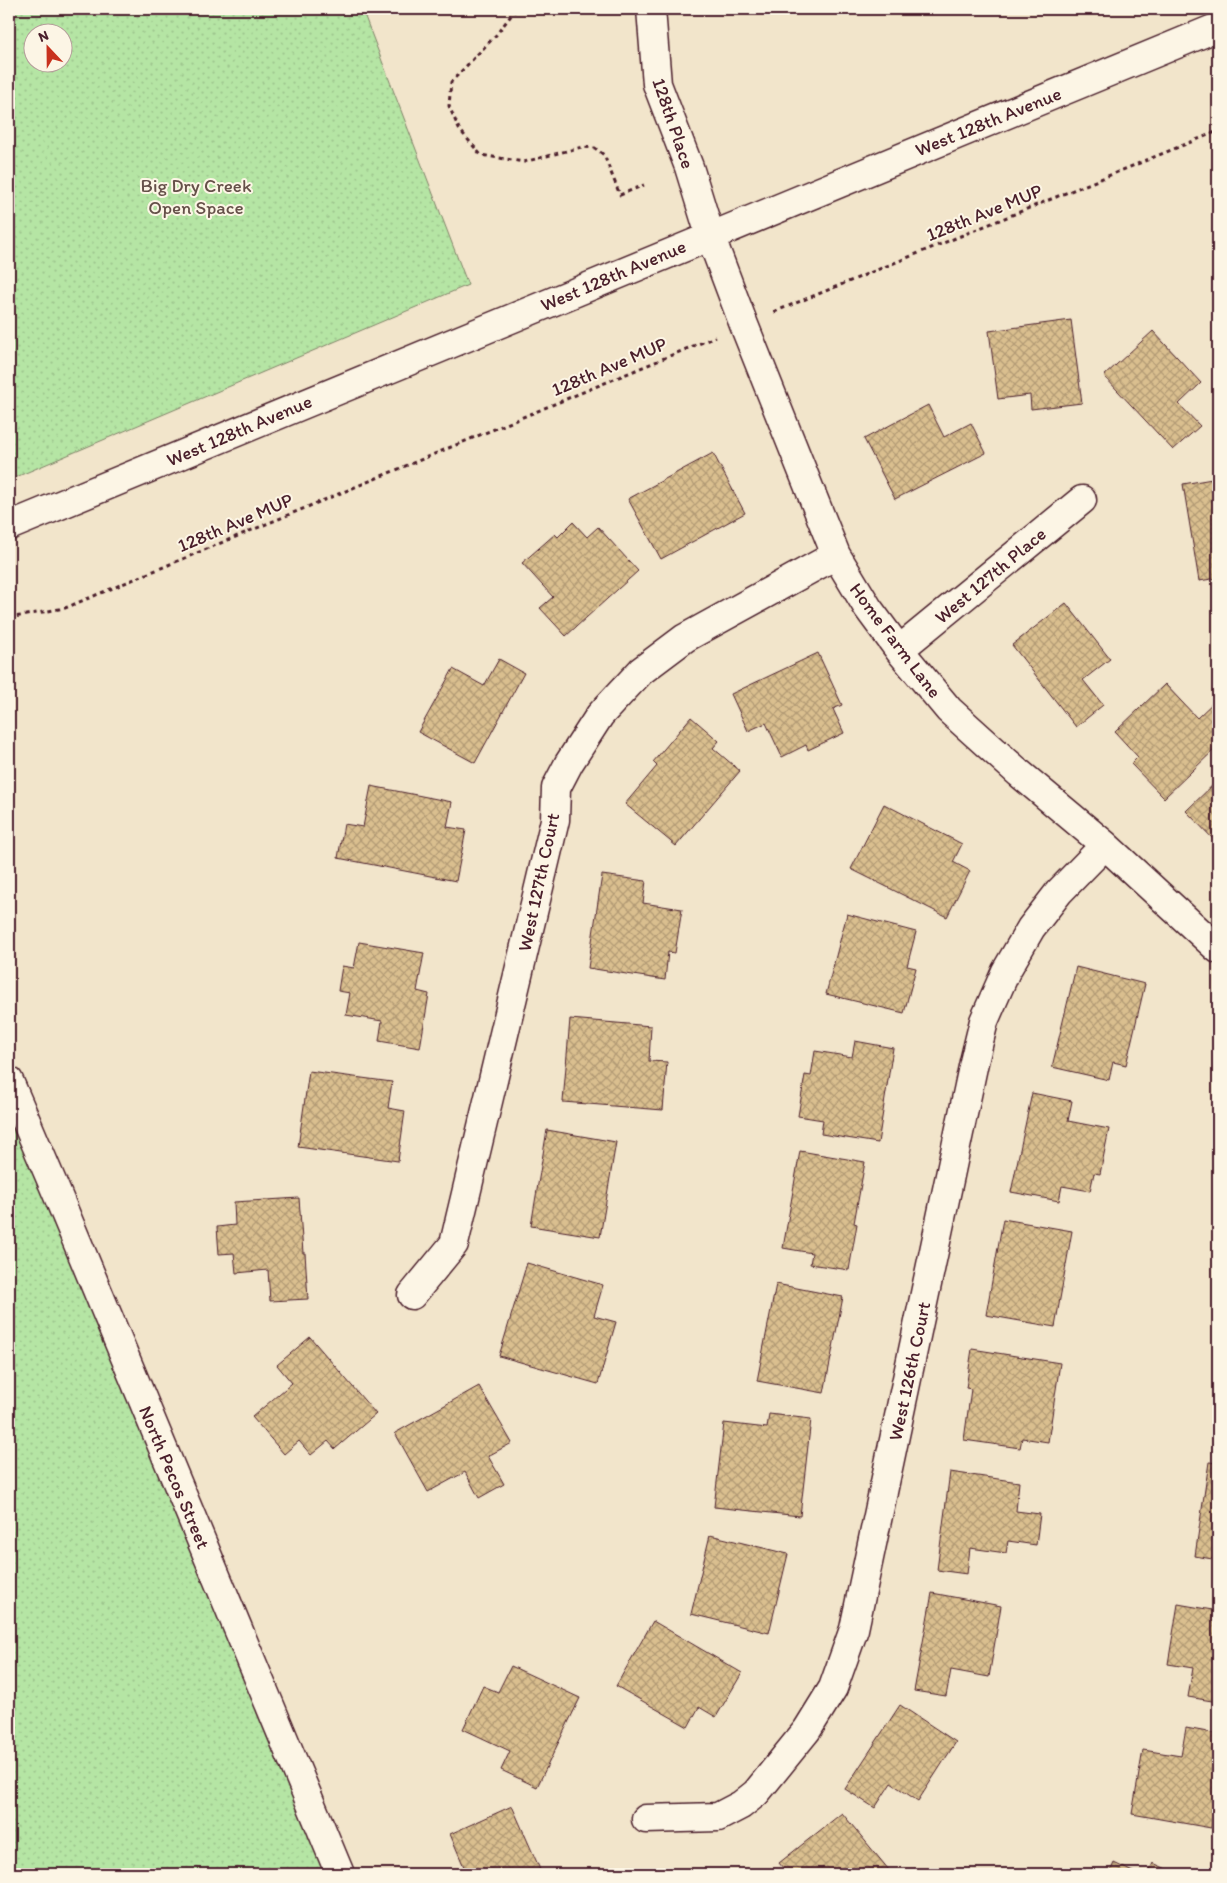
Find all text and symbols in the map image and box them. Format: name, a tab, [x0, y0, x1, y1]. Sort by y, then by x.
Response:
north arrow	[22, 22, 72, 72]
text: N	[36, 27, 51, 46]
street label: 128th Place	[647, 75, 700, 172]
street label: West 128th Avenue	[912, 82, 1065, 161]
park label: Big Dry Creek Open Space	[140, 174, 252, 219]
street label: 128th Ave MUP	[923, 179, 1046, 246]
street label: West 128th Avenue	[537, 234, 689, 316]
street label: 128th Ave MUP	[548, 332, 670, 401]
street label: West 128th Avenue	[163, 389, 315, 471]
street label: 128th Ave MUP	[174, 488, 296, 557]
street label: West 127th Place	[930, 522, 1051, 629]
street label: Home Farm Lane	[845, 578, 946, 703]
street label: West 127th Court	[513, 811, 564, 953]
street label: West 126th Court	[884, 1299, 935, 1443]
street label: North Pecos Street	[134, 1402, 215, 1552]

